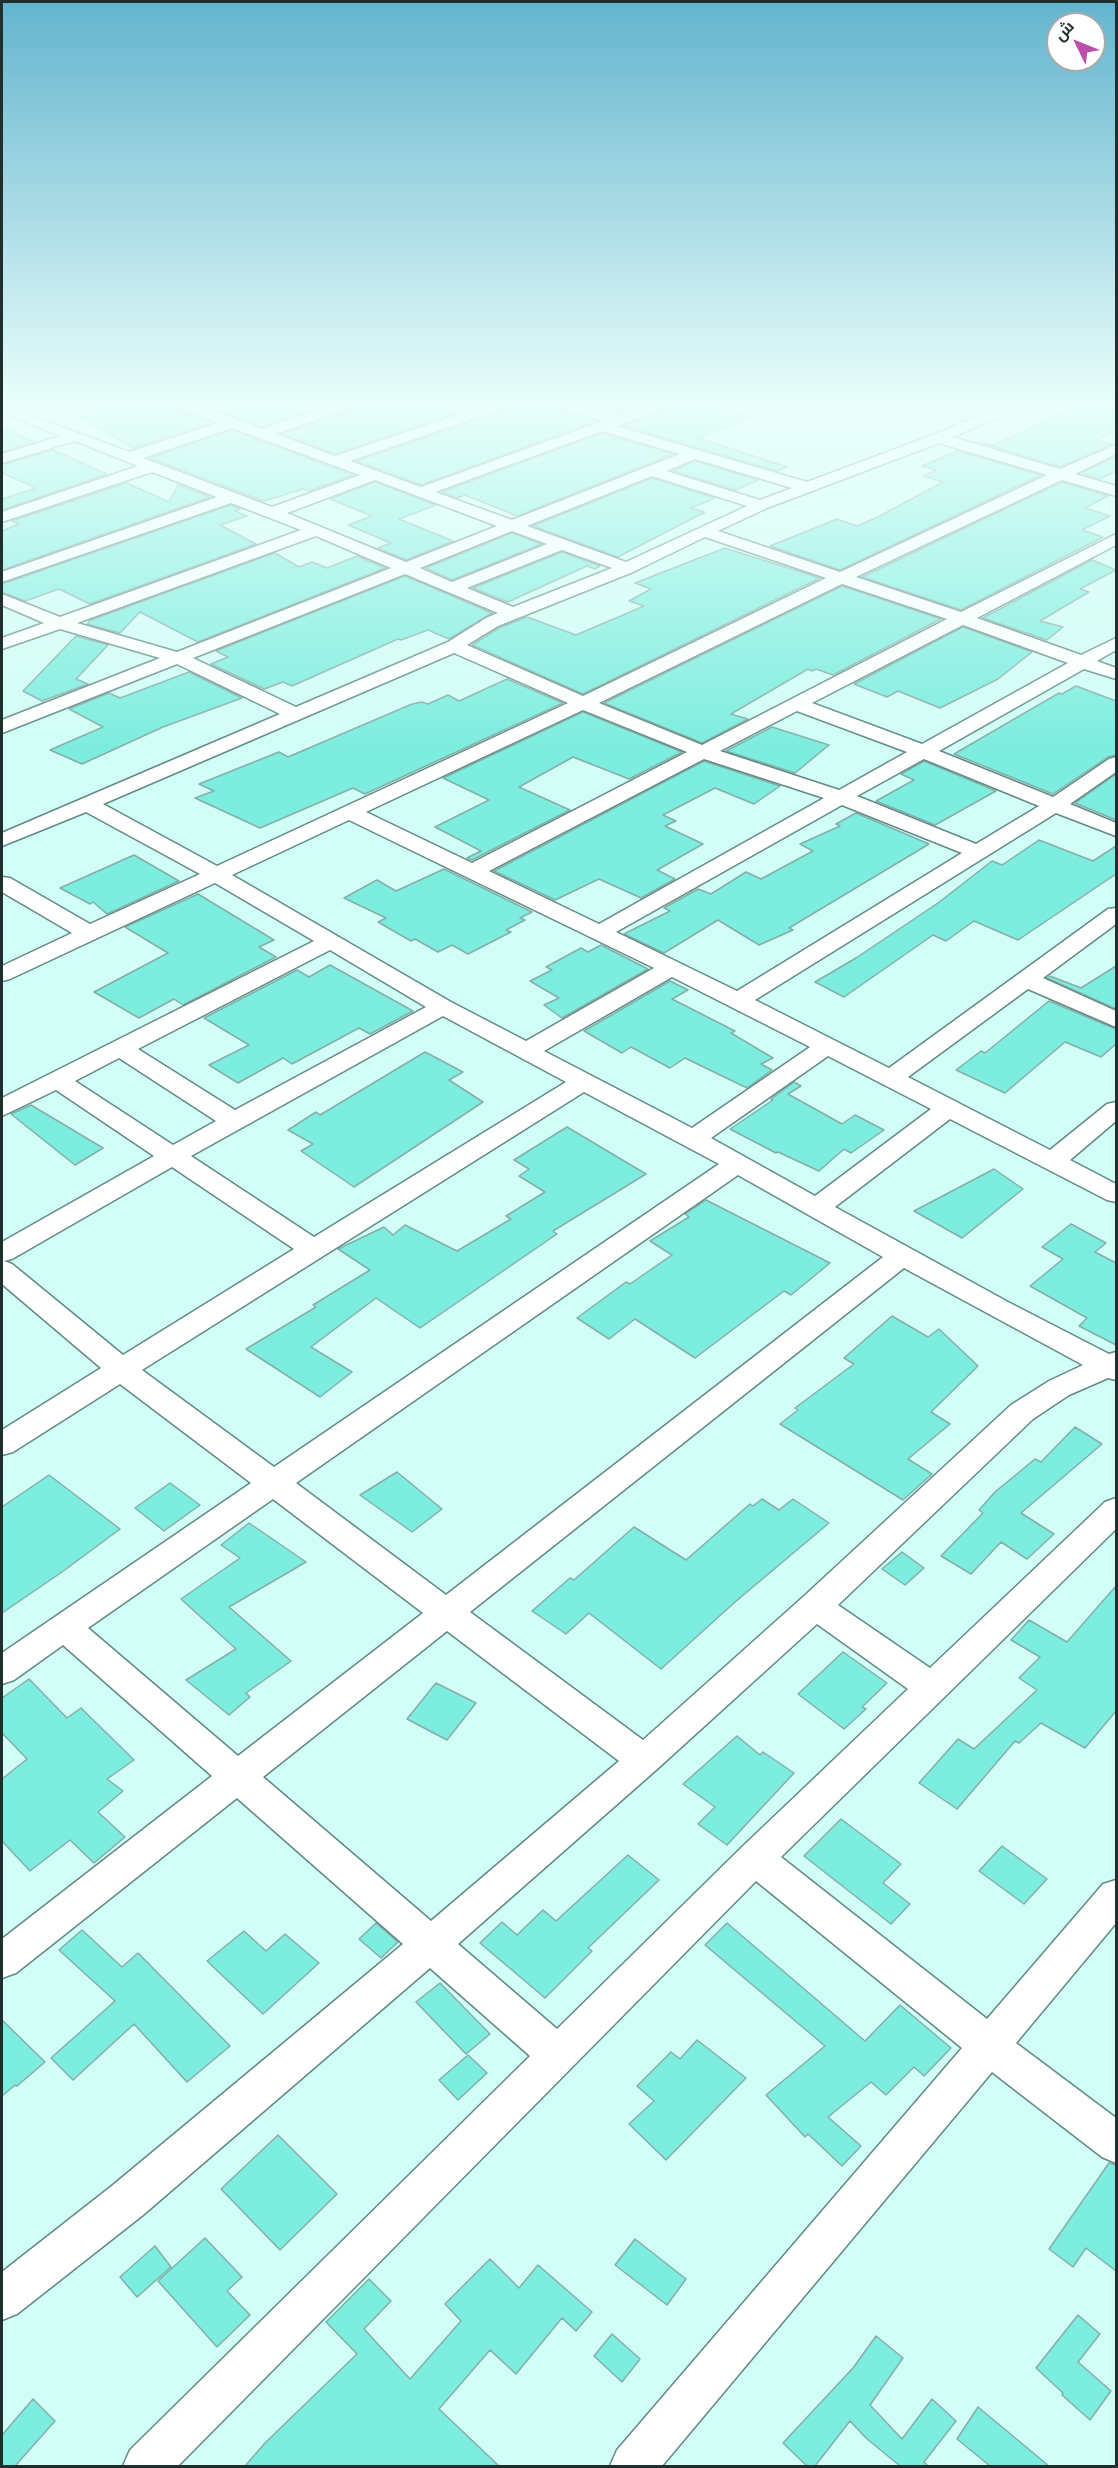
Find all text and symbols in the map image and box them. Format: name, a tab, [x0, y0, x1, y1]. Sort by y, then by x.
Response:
north arrow	[1046, 12, 1106, 72]
text: ش	[1050, 17, 1079, 45]

